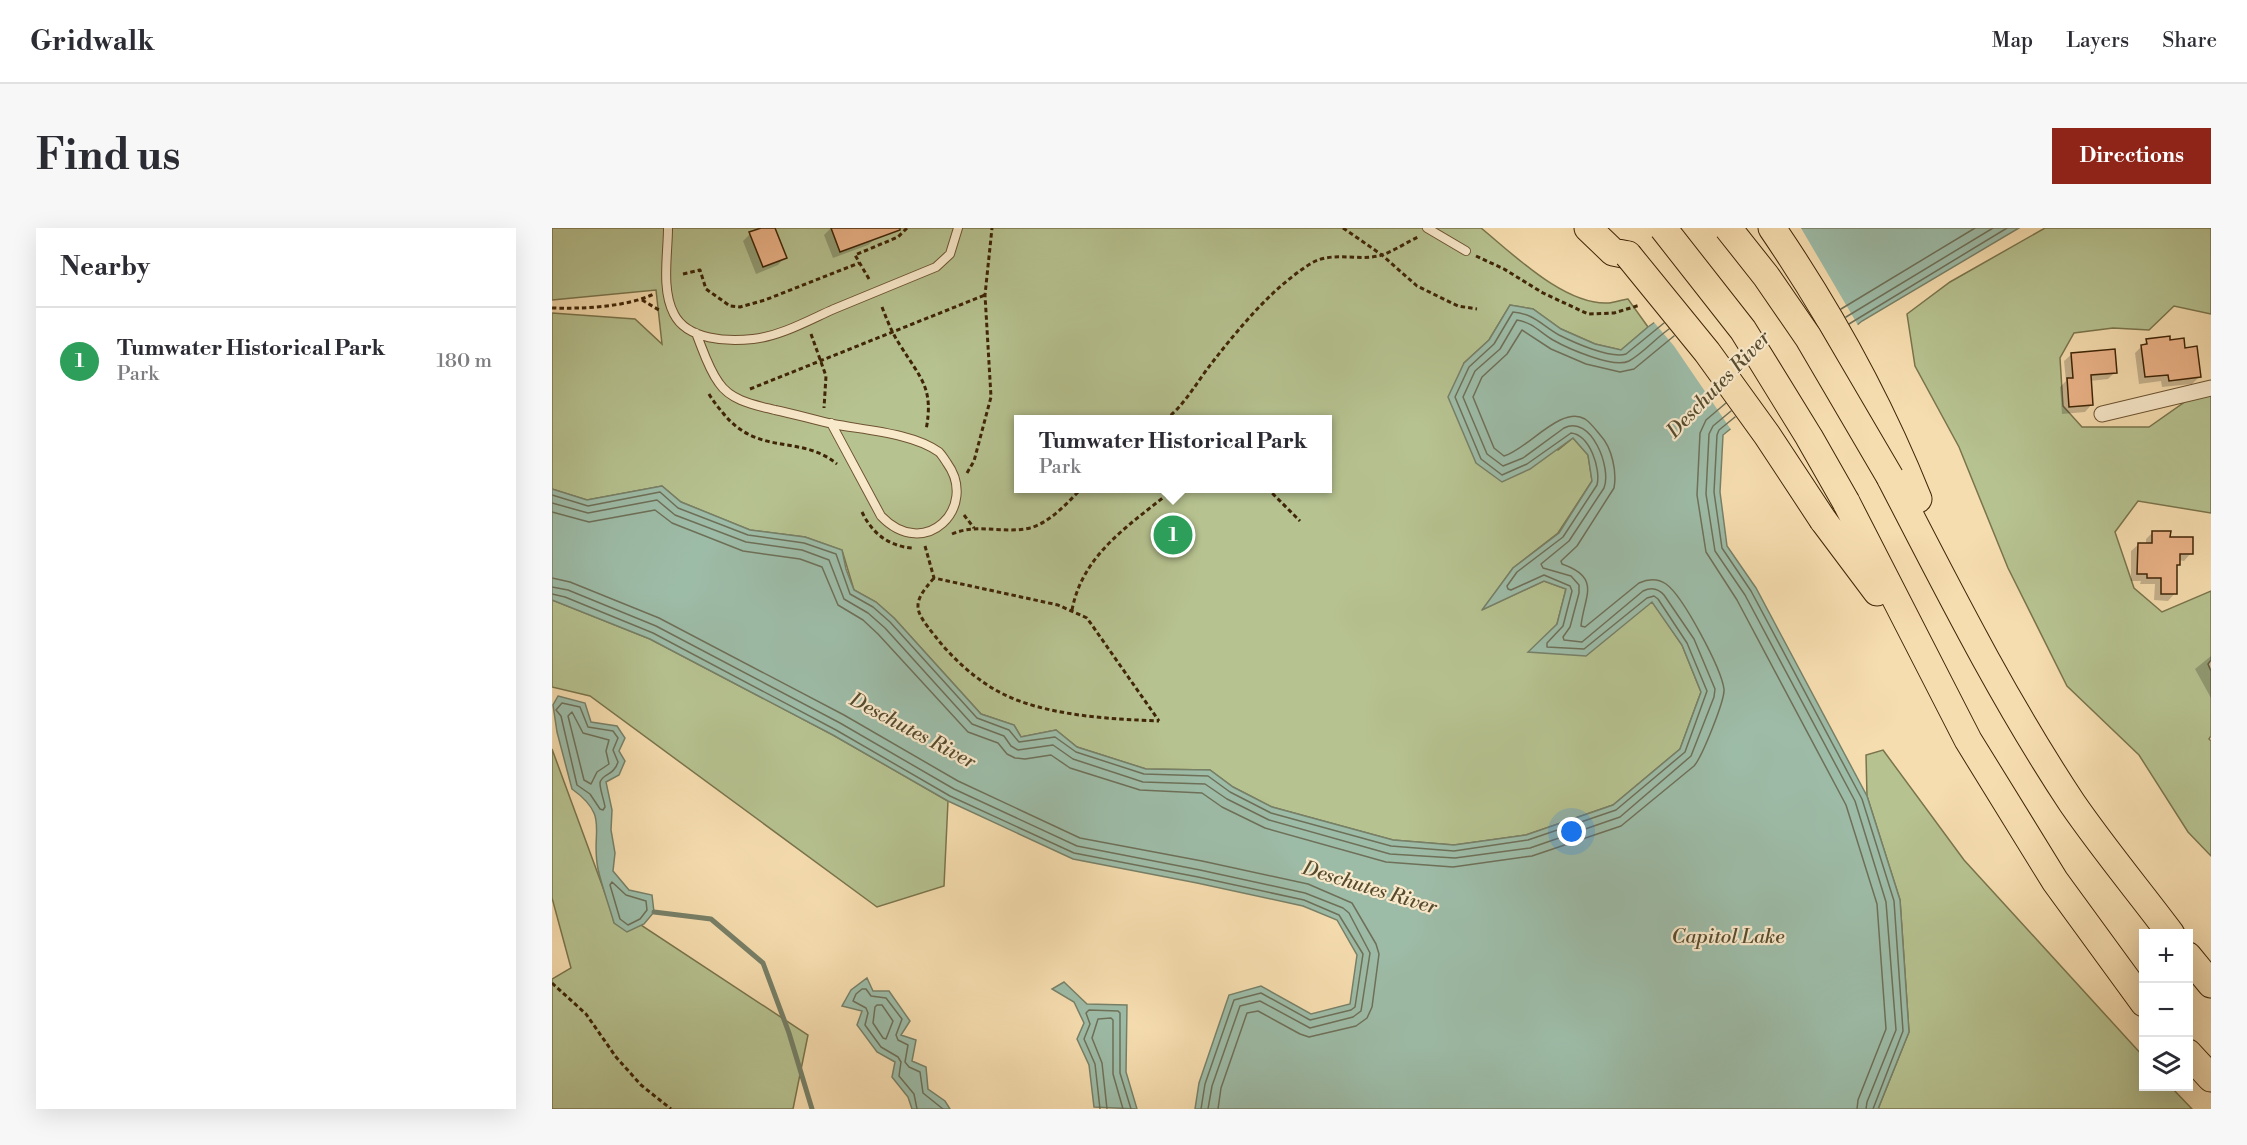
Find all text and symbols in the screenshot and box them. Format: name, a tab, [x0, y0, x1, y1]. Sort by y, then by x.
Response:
text: Gridwalk	[30, 24, 154, 59]
text: Map	[1992, 28, 2033, 54]
text: Layers	[2066, 28, 2129, 54]
text: Share	[2162, 28, 2217, 54]
button: Directions	[2052, 128, 2211, 184]
text: Find us	[36, 130, 180, 183]
text: Nearby	[60, 251, 150, 283]
water label: Deschutes River	[1661, 326, 1777, 445]
text: Tumwater Historical Park	[117, 335, 385, 362]
text: 1	[75, 349, 84, 374]
text: 180 m	[437, 349, 492, 374]
text: Park	[117, 362, 159, 387]
popup	[1014, 415, 1332, 493]
text: Tumwater Historical Park	[1039, 428, 1307, 455]
text: Park	[1039, 455, 1081, 480]
pin: 1	[1154, 512, 1192, 558]
water label: Deschutes River	[844, 687, 980, 775]
your location	[1557, 817, 1586, 846]
water label: Deschutes River	[1298, 856, 1440, 921]
water label: Capitol Lake	[1671, 925, 1785, 950]
map controls	[2139, 929, 2193, 1091]
button: +	[2139, 929, 2193, 983]
button: −	[2139, 983, 2193, 1037]
button: layers	[2139, 1037, 2193, 1091]

